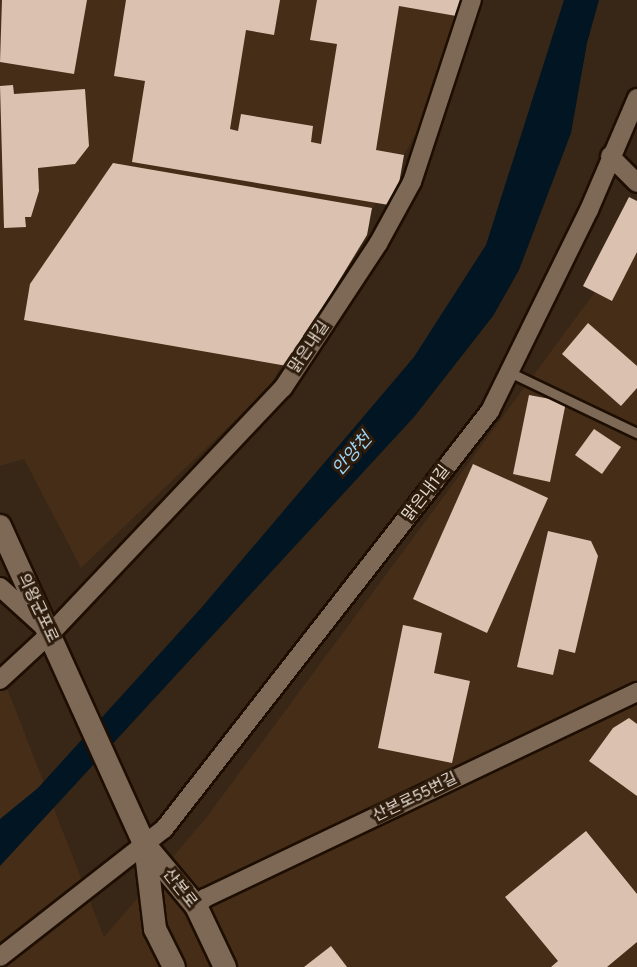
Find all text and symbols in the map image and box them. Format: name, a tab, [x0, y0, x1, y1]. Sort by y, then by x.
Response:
street label: 맑은내길	[285, 317, 333, 377]
water label: 안양천	[328, 428, 376, 480]
street label: 맑은내1길	[398, 461, 454, 525]
street label: 의왕군포로	[14, 571, 62, 645]
street label: 산본로55번길	[369, 768, 461, 826]
street label: 산본로	[159, 865, 201, 911]

